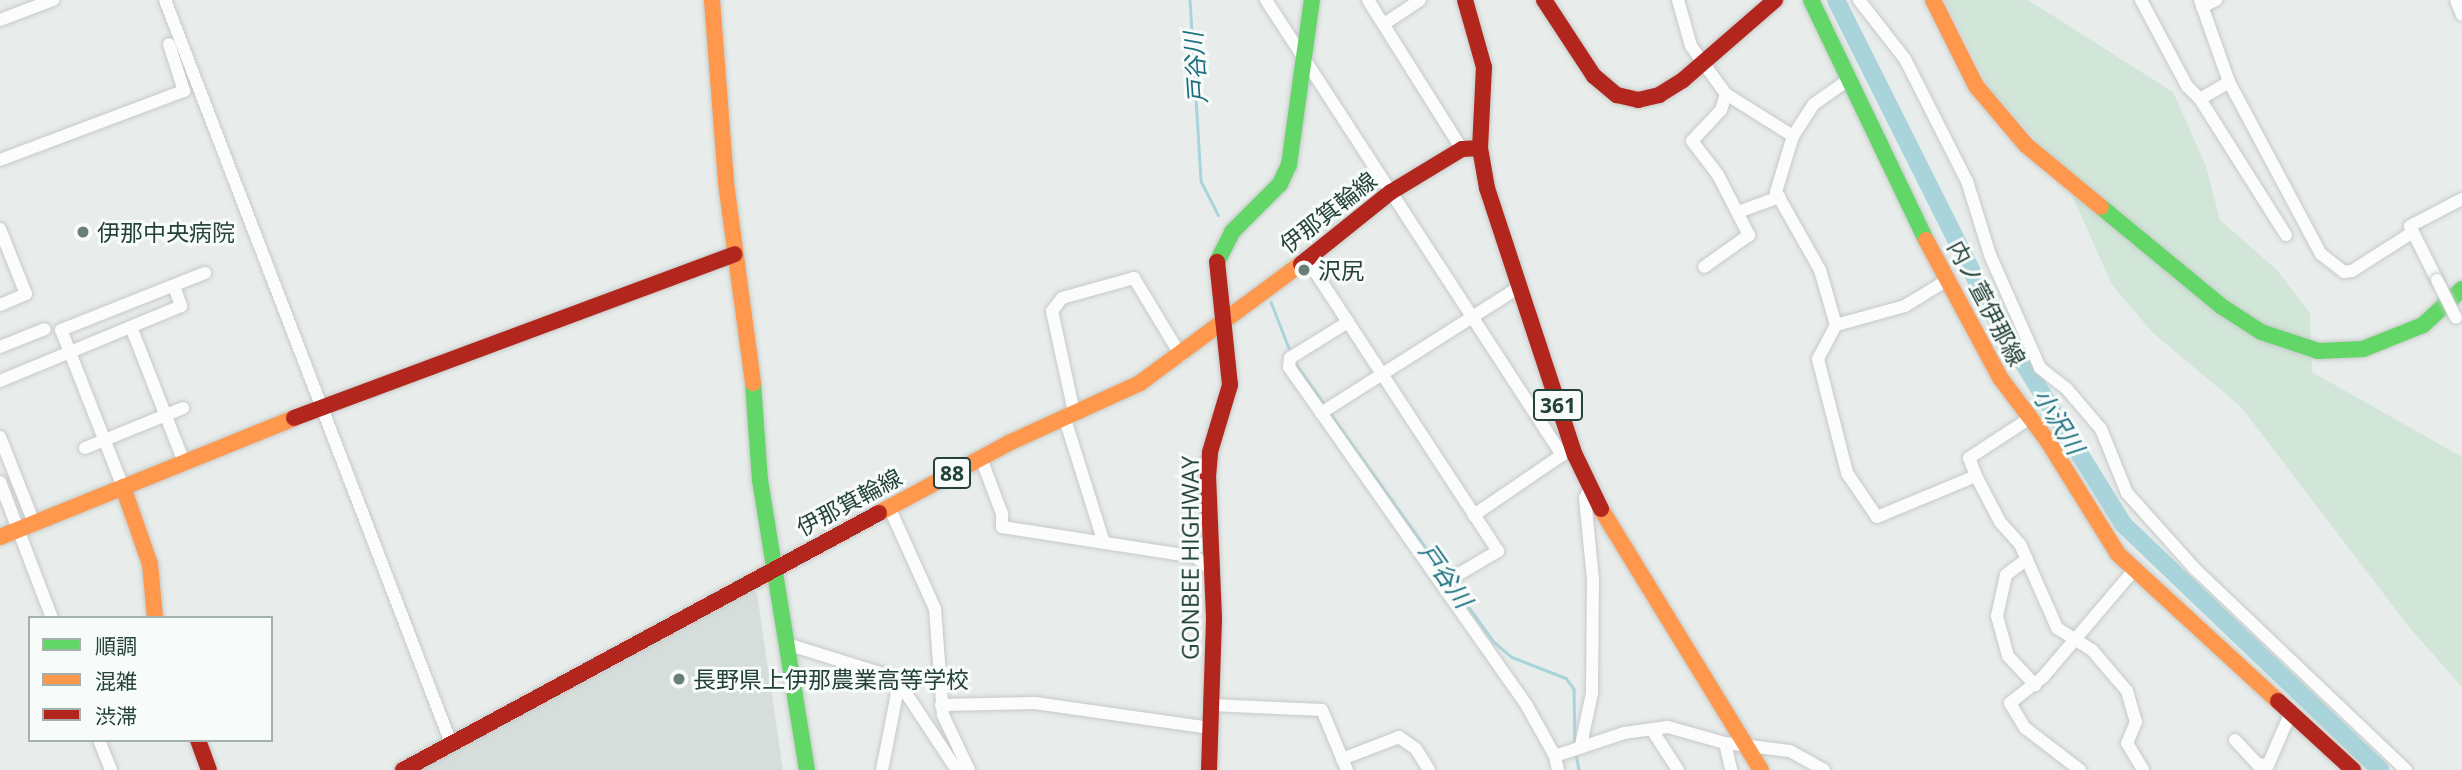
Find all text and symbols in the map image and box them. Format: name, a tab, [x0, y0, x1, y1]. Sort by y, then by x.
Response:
water label: 戸谷川	[1178, 31, 1212, 105]
street label: 伊那箕輪線	[1274, 166, 1382, 258]
place label: 伊那中央病院	[97, 218, 235, 246]
marker: 伊那中央病院	[75, 224, 91, 240]
street label: 内ノ萱伊那線	[1942, 236, 2032, 370]
place label: 沢尻	[1318, 256, 1364, 284]
marker: 沢尻	[1296, 262, 1312, 278]
water label: 小沢川	[2028, 383, 2090, 459]
road number: 361	[1532, 388, 1584, 422]
road number: 88	[933, 456, 971, 490]
street label: GONBEE HIGHWAY	[1176, 456, 1204, 660]
street label: 伊那箕輪線	[792, 463, 906, 541]
water label: 戸谷川	[1414, 537, 1478, 613]
legend	[28, 616, 273, 742]
text: 順調	[95, 632, 137, 660]
place label: 長野県上伊那農業高等学校	[693, 665, 969, 693]
text: 混雑	[95, 667, 137, 695]
marker: 長野県上伊那農業高等学校	[671, 671, 687, 687]
text: 渋滞	[95, 702, 137, 730]

